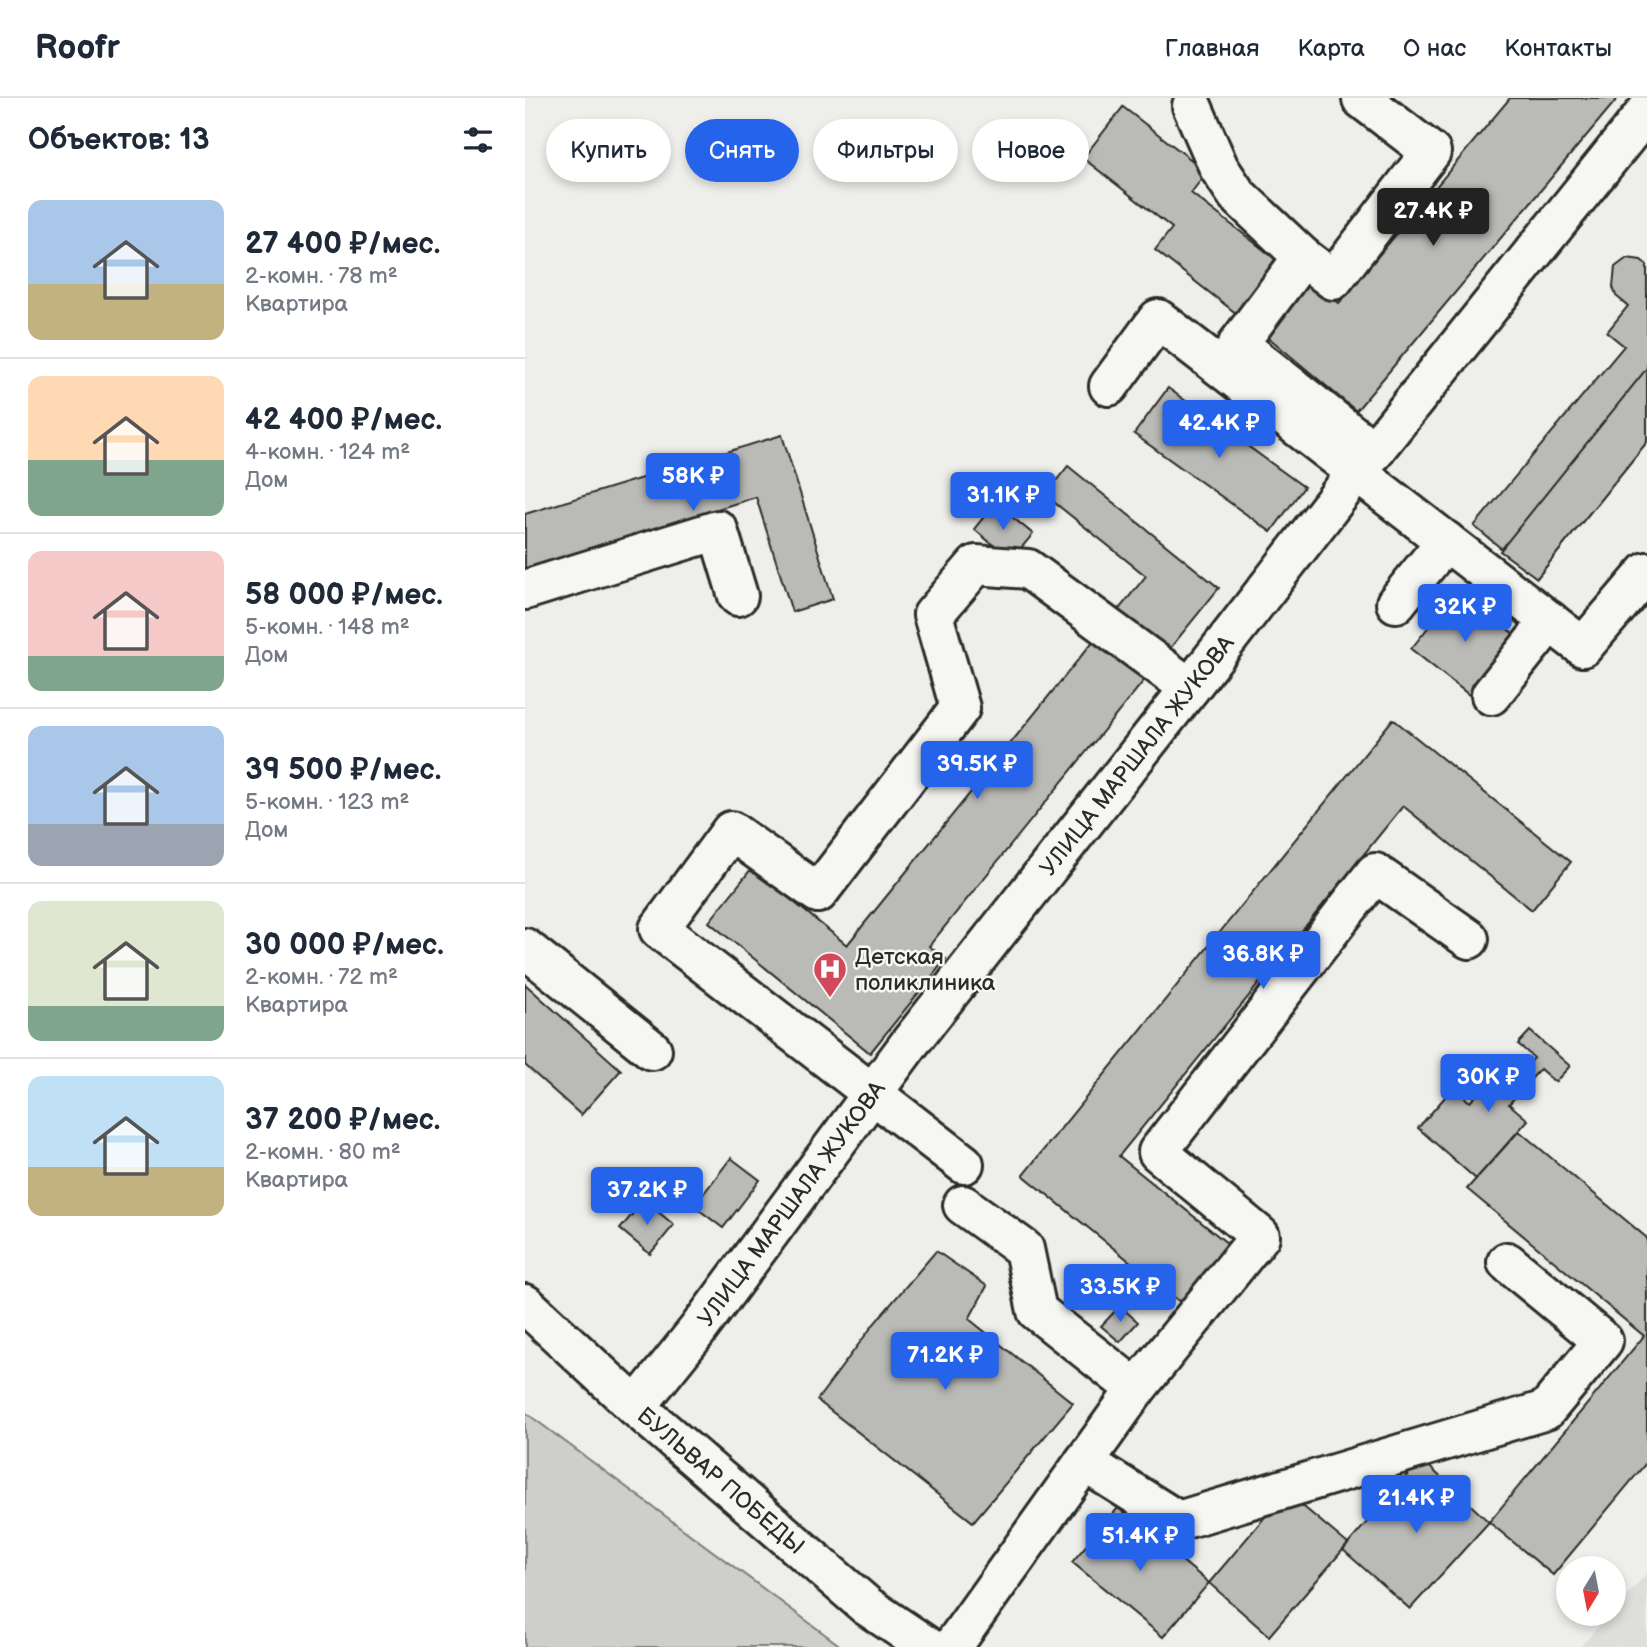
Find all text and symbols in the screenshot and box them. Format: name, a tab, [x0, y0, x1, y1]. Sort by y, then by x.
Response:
text: Roofr	[35, 28, 120, 68]
text: Главная	[1165, 34, 1259, 63]
text: Карта	[1297, 34, 1365, 63]
text: О нас	[1403, 34, 1466, 63]
text: Контакты	[1504, 34, 1612, 63]
chip: Купить	[546, 119, 671, 182]
chip: Снять	[685, 119, 799, 182]
chip: Фильтры	[813, 119, 958, 182]
chip: Новое	[972, 119, 1089, 182]
icon: filters	[459, 121, 497, 159]
text: Объектов: 13	[28, 122, 209, 158]
pin: 27.4K ₽	[1368, 188, 1498, 248]
text: 27.4K ₽	[1393, 197, 1473, 225]
text: 27 400 ₽/мес.	[245, 226, 440, 262]
icon: home	[84, 228, 168, 312]
text: 2-комн. · 78 m²	[245, 262, 398, 290]
text: Квартира	[245, 290, 348, 318]
pin: 42.4K ₽	[1154, 400, 1284, 460]
text: 42 400 ₽/мес.	[245, 402, 442, 438]
icon: home	[84, 404, 168, 488]
text: 42.4K ₽	[1178, 409, 1260, 437]
text: 4-комн. · 124 m²	[245, 438, 410, 466]
pin: 58K ₽	[644, 454, 742, 513]
text: 58K ₽	[662, 462, 724, 490]
text: Дом	[245, 466, 288, 494]
pin: 31.1K ₽	[938, 472, 1068, 532]
text: 31.1K ₽	[966, 481, 1040, 509]
text: 58 000 ₽/мес.	[245, 577, 443, 613]
icon: home	[84, 579, 168, 663]
pin: 32K ₽	[1416, 584, 1514, 644]
text: 32K ₽	[1434, 593, 1496, 621]
text: 5-комн. · 148 m²	[245, 613, 410, 641]
street label: УЛИЦА МАРШАЛА ЖУКОВА	[1034, 630, 1241, 882]
text: Дом	[245, 641, 288, 669]
pin: 39.5K ₽	[912, 742, 1042, 801]
text: 39.5K ₽	[937, 750, 1017, 778]
text: 39 500 ₽/мес.	[245, 752, 441, 788]
icon: home	[84, 754, 168, 838]
text: 5-комн. · 123 m²	[245, 788, 409, 816]
text: Дом	[245, 816, 288, 844]
text: 30 000 ₽/мес.	[245, 927, 444, 963]
icon: home	[84, 929, 168, 1013]
pin: 36.8K ₽	[1198, 932, 1328, 991]
text: 36.8K ₽	[1222, 940, 1304, 968]
place label: Детская поликлиника	[855, 943, 996, 997]
hospital icon: Детская поликлиника	[811, 950, 849, 999]
text: 2-комн. · 72 m²	[245, 963, 398, 991]
text: Квартира	[245, 991, 348, 1019]
pin: 30K ₽	[1439, 1054, 1537, 1114]
text: 30K ₽	[1457, 1063, 1520, 1091]
street label: УЛИЦА МАРШАЛА ЖУКОВА	[692, 1076, 892, 1332]
text: 37 200 ₽/мес.	[245, 1102, 440, 1138]
icon: home	[84, 1104, 168, 1188]
text: 2-комн. · 80 m²	[245, 1138, 401, 1166]
text: Квартира	[245, 1166, 348, 1194]
pin: 37.2K ₽	[582, 1168, 712, 1227]
text: 37.2K ₽	[607, 1176, 687, 1204]
pin: 33.5K ₽	[1055, 1264, 1185, 1324]
text: 33.5K ₽	[1080, 1273, 1160, 1301]
pin: 71.2K ₽	[880, 1332, 1010, 1392]
text: 71.2K ₽	[907, 1341, 983, 1369]
street label: БУЛЬВАР ПОБЕДЫ	[631, 1401, 810, 1561]
pin: 21.4K ₽	[1351, 1476, 1481, 1535]
text: 21.4K ₽	[1378, 1484, 1454, 1512]
pin: 51.4K ₽	[1075, 1514, 1205, 1573]
text: 51.4K ₽	[1102, 1522, 1178, 1550]
north arrow	[1556, 1556, 1626, 1626]
map controls	[1556, 1556, 1626, 1626]

